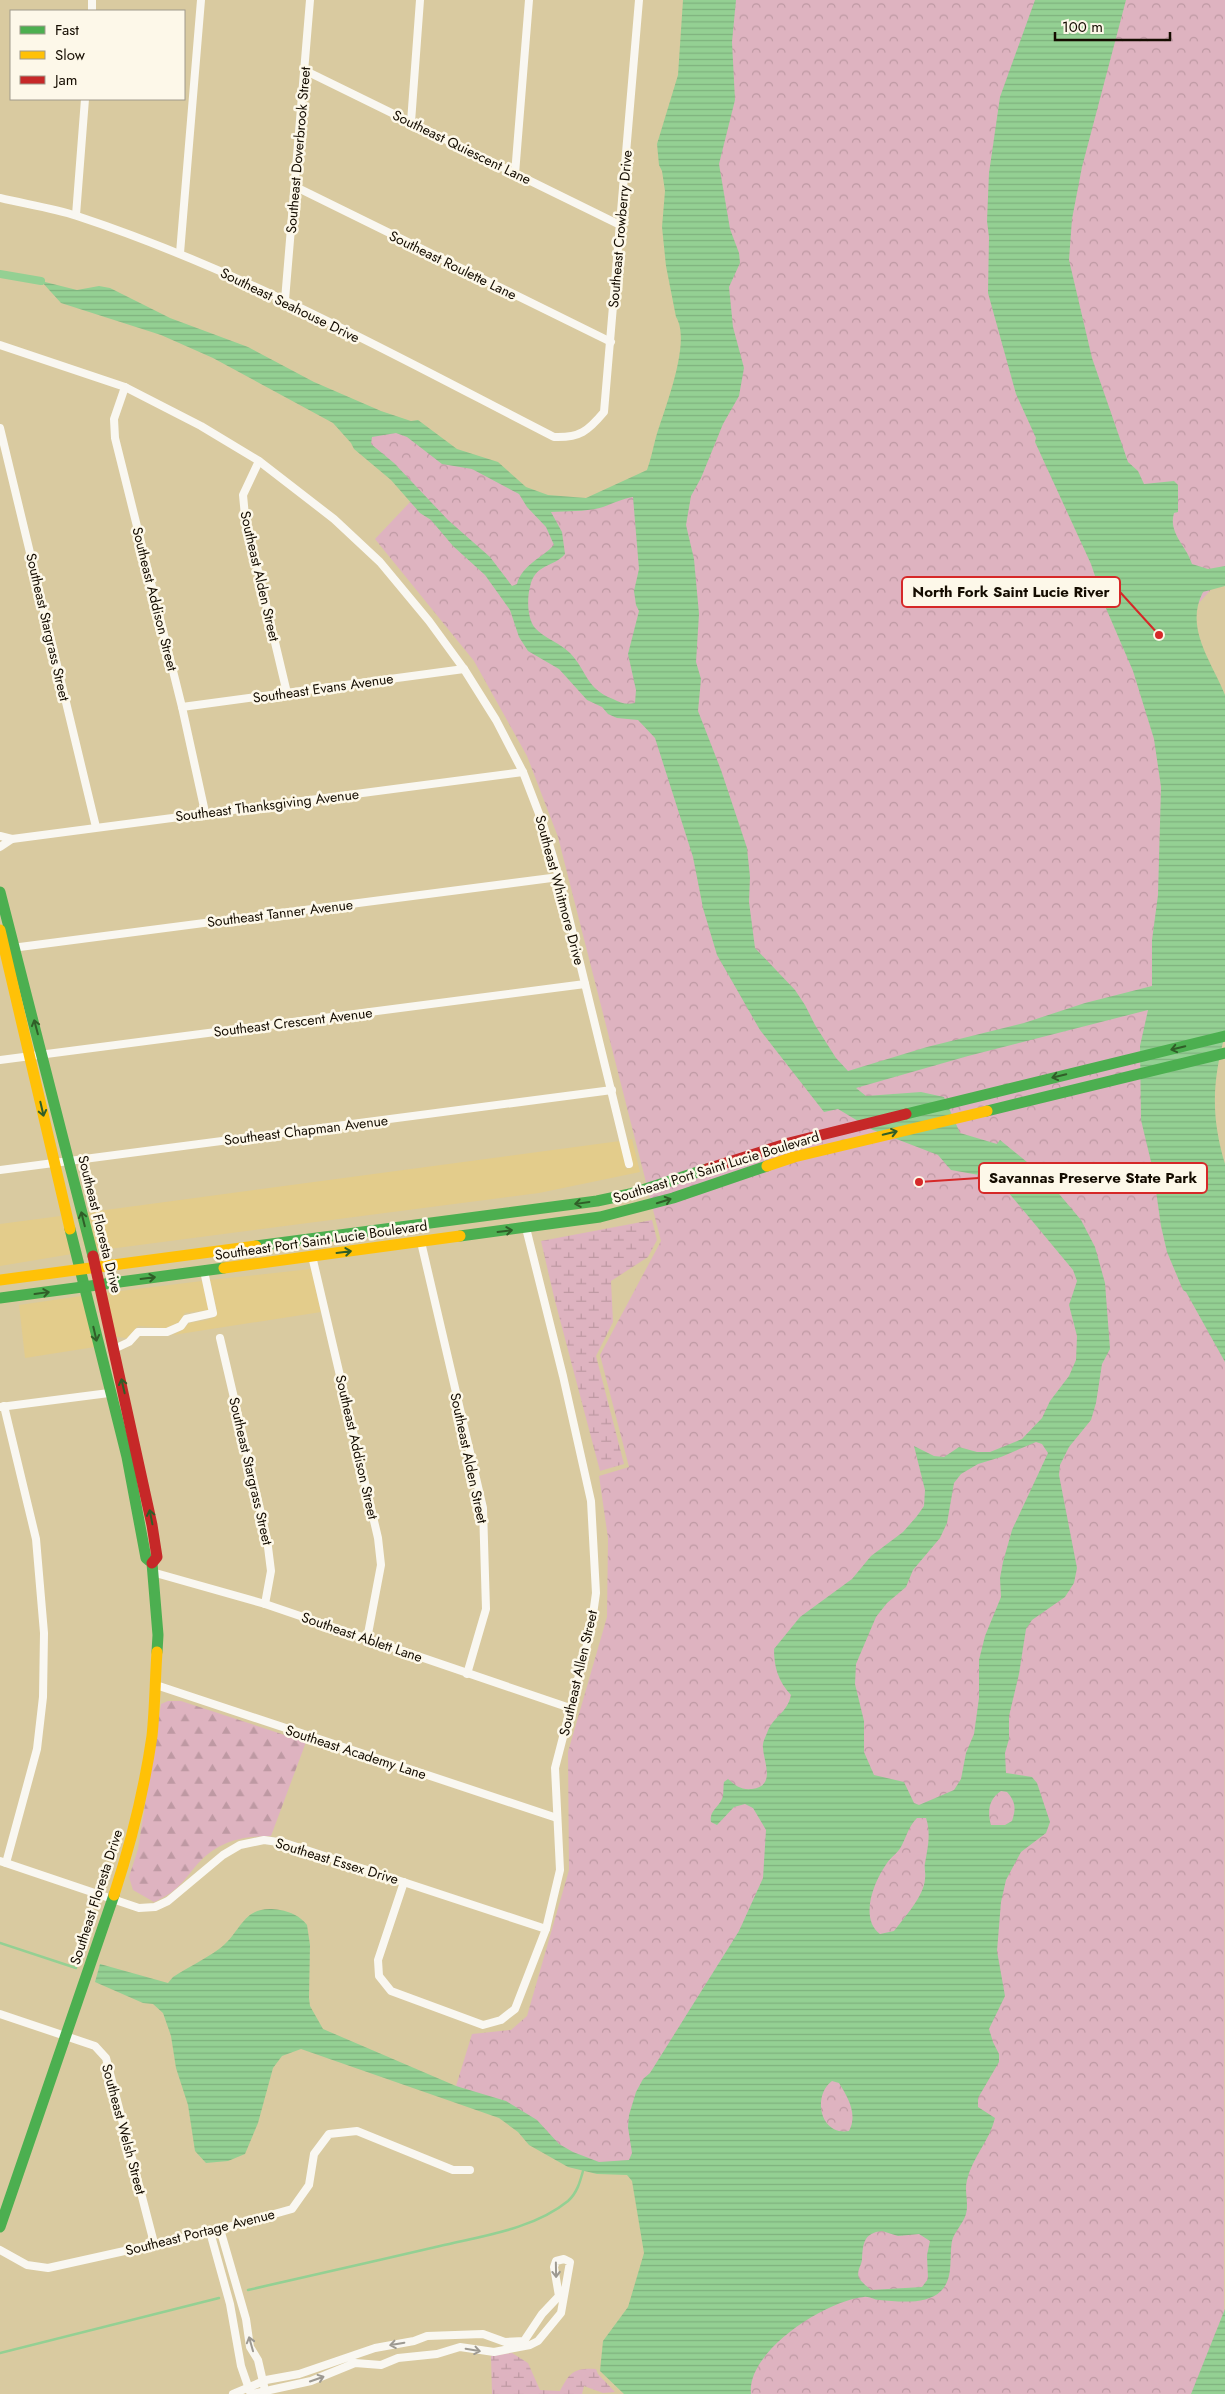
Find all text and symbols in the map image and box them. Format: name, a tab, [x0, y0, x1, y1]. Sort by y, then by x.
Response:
legend	[10, 10, 185, 100]
scale bar	[1055, 10, 1170, 42]
text: 100 m	[1062, 16, 1103, 38]
text: Fast	[55, 19, 79, 41]
text: Slow	[55, 44, 86, 66]
street label: Southeast Doverbrook Street	[281, 65, 315, 234]
text: Jam	[53, 69, 78, 91]
street label: Southeast Quiescent Lane	[389, 105, 535, 189]
street label: Southeast Crowberry Drive	[603, 149, 637, 309]
street label: Southeast Roulette Lane	[386, 225, 520, 305]
street label: Southeast Seahouse Drive	[217, 263, 363, 347]
street label: Southeast Alden Street	[235, 509, 285, 644]
street label: Southeast Addison Street	[127, 525, 183, 674]
street label: Southeast Stargrass Street	[21, 551, 75, 704]
callout: North Fork Saint Lucie River	[902, 577, 1120, 607]
text: North Fork Saint Lucie River	[912, 581, 1111, 603]
street label: Southeast Evans Avenue	[251, 668, 395, 708]
street label: Southeast Thanksgiving Avenue	[174, 784, 360, 826]
street label: Southeast Whitmore Drive	[530, 813, 590, 967]
street label: Southeast Tanner Avenue	[206, 894, 354, 932]
street label: Southeast Crescent Avenue	[212, 1002, 374, 1042]
one-way arrow	[31, 1020, 41, 1036]
one-way arrow	[1170, 1044, 1186, 1053]
one-way arrow	[1052, 1072, 1068, 1081]
one-way arrow	[38, 1101, 47, 1117]
street label: Southeast Chapman Avenue	[223, 1110, 389, 1150]
street label: Southeast Port Saint Lucie Boulevard	[610, 1126, 822, 1208]
one-way arrow	[881, 1128, 897, 1137]
street label: Southeast Floresta Drive	[73, 1153, 127, 1295]
callout: Savannas Preserve State Park	[979, 1163, 1207, 1193]
text: Savannas Preserve State Park	[989, 1167, 1198, 1189]
one-way arrow	[656, 1195, 672, 1205]
one-way arrow	[575, 1198, 591, 1208]
one-way arrow	[78, 1212, 87, 1228]
street label: Southeast Port Saint Lucie Boulevard	[213, 1215, 429, 1265]
one-way arrow	[497, 1226, 513, 1236]
one-way arrow	[335, 1247, 351, 1257]
one-way arrow	[140, 1273, 156, 1283]
one-way arrow	[34, 1288, 50, 1298]
one-way arrow	[91, 1325, 100, 1341]
street label: Southeast Addison Street	[331, 1373, 383, 1522]
one-way arrow	[117, 1379, 127, 1395]
street label: Southeast Alden Street	[445, 1391, 493, 1526]
street label: Southeast Stargrass Street	[224, 1395, 278, 1548]
one-way arrow	[146, 1510, 155, 1526]
street label: Southeast Ablett Lane	[299, 1607, 425, 1667]
street label: Southeast Allen Street	[554, 1608, 602, 1738]
street label: Southeast Academy Lane	[283, 1720, 429, 1784]
street label: Southeast Floresta Drive	[65, 1827, 127, 1967]
street label: Southeast Essex Drive	[273, 1833, 401, 1889]
street label: Southeast Welsh Street	[97, 2062, 151, 2197]
street label: Southeast Portage Avenue	[123, 2204, 277, 2260]
one-way arrow	[551, 2261, 561, 2277]
one-way arrow	[245, 2336, 255, 2352]
one-way arrow	[389, 2340, 405, 2350]
one-way arrow	[465, 2345, 481, 2355]
one-way arrow	[308, 2374, 324, 2383]

